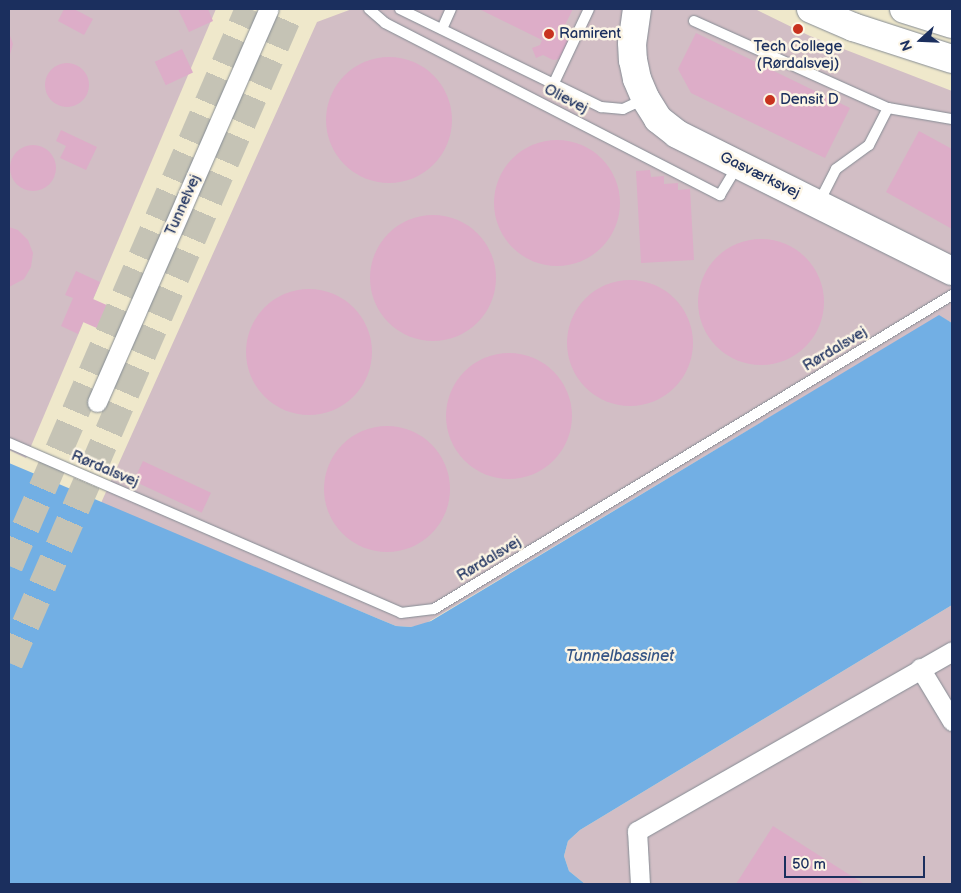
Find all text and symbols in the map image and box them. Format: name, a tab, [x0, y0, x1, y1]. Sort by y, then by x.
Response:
north arrow	[896, 15, 946, 65]
marker: Tech College (Rørdalsvej)	[792, 23, 804, 35]
place label: Ramirent	[559, 25, 621, 43]
marker: Ramirent	[543, 28, 555, 40]
place label: Tech College (Rørdalsvej)	[754, 37, 842, 72]
text: N	[897, 37, 916, 53]
street label: Olievej	[541, 80, 591, 118]
place label: Densit D	[780, 91, 839, 109]
marker: Densit D	[764, 94, 776, 106]
street label: Gasværksvej	[717, 148, 803, 202]
street label: Tunnelvej	[162, 172, 204, 238]
street label: Rørdalsvej	[800, 323, 870, 375]
street label: Rørdalsvej	[69, 447, 141, 491]
street label: Rørdalsvej	[454, 533, 524, 585]
water label: Tunnelbassinet	[566, 647, 674, 667]
scale bar	[786, 846, 927, 878]
text: 50 m	[792, 855, 826, 874]

